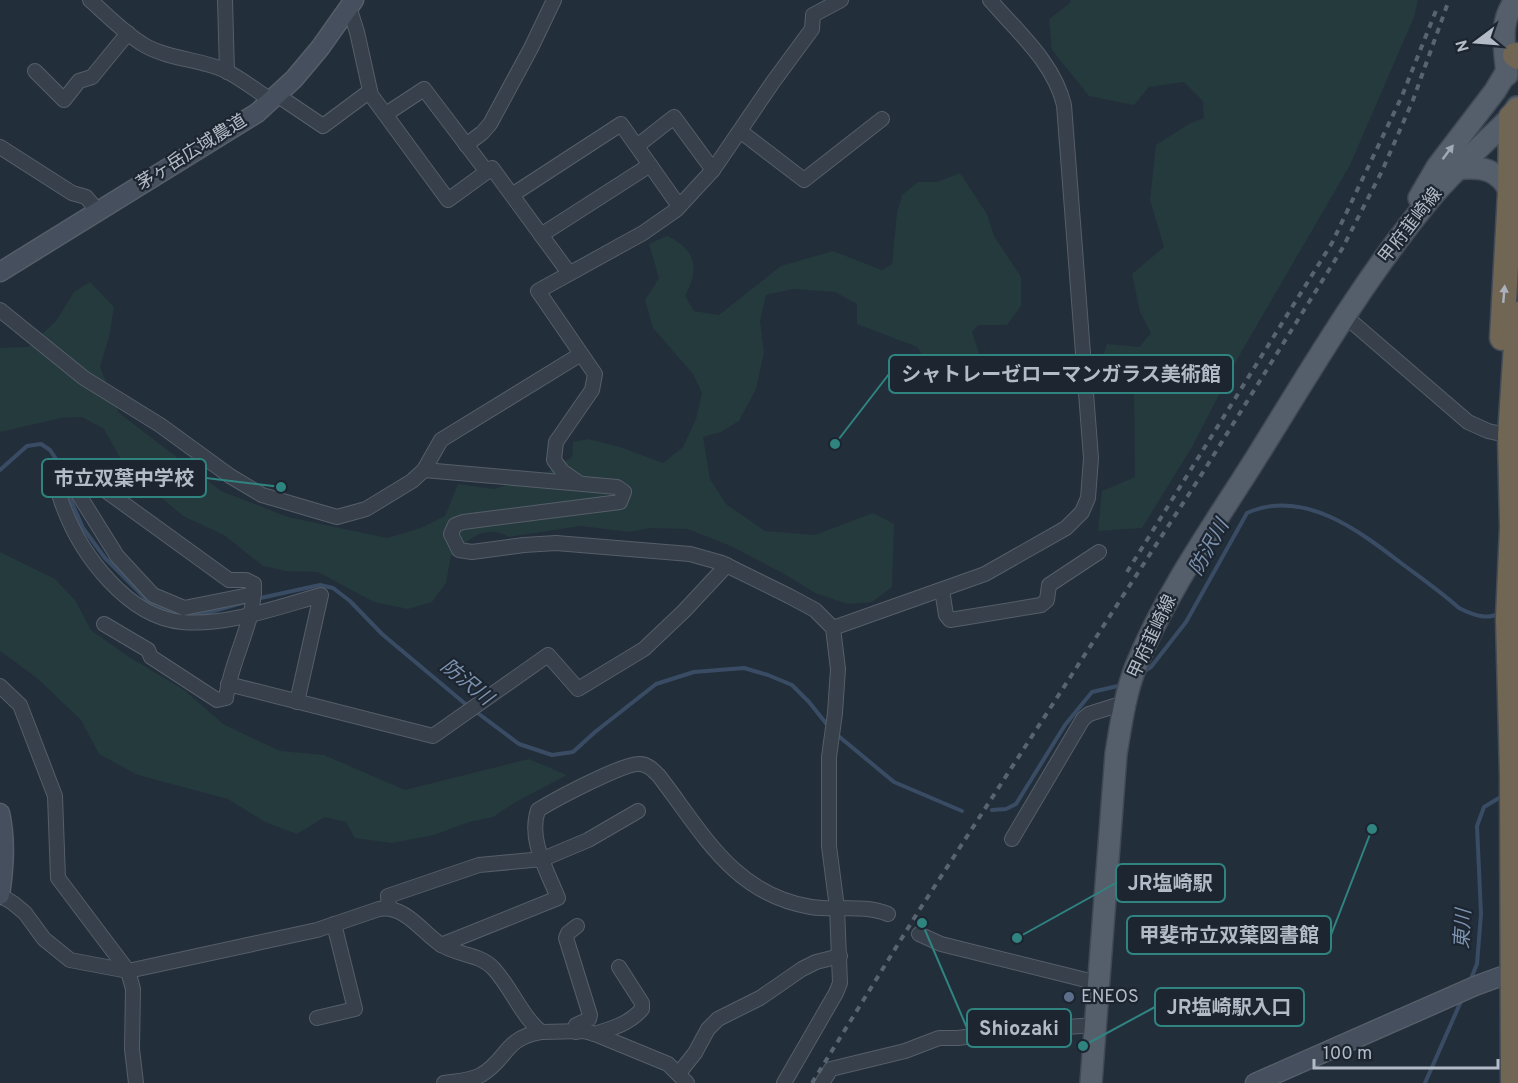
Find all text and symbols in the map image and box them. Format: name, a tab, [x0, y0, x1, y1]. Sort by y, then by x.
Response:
north arrow	[1446, 12, 1506, 72]
text: N	[1452, 37, 1475, 54]
street label: 茅ヶ岳広域農道	[132, 110, 252, 196]
one-way arrow	[1442, 145, 1454, 161]
street label: 甲府韮崎線	[1374, 183, 1448, 269]
one-way arrow	[1499, 284, 1509, 303]
callout: シャトレーゼローマンガラス美術館	[889, 355, 1233, 393]
text: シャトレーゼローマンガラス美術館	[901, 363, 1221, 389]
callout: 市立双葉中学校	[42, 459, 206, 497]
text: 市立双葉中学校	[54, 467, 194, 493]
water label: 防沢川	[1184, 514, 1237, 581]
street label: 甲府韮崎線	[1124, 591, 1182, 683]
water label: 防沢川	[435, 654, 499, 713]
callout: JR塩崎駅	[1116, 864, 1225, 902]
text: JR塩崎駅	[1128, 872, 1212, 898]
water label: 東川	[1450, 906, 1478, 950]
callout: 甲斐市立双葉図書館	[1127, 916, 1331, 954]
text: 甲斐市立双葉図書館	[1139, 924, 1319, 950]
place label: ENEOS	[1081, 986, 1139, 1009]
callout: JR塩崎駅入口	[1155, 988, 1304, 1026]
marker: ENEOS	[1062, 990, 1076, 1004]
text: JR塩崎駅入口	[1167, 996, 1291, 1022]
callout: Shiozaki	[967, 1009, 1071, 1047]
text: Shiozaki	[979, 1017, 1059, 1043]
scale bar	[1314, 1032, 1498, 1070]
text: 100 m	[1323, 1043, 1372, 1066]

